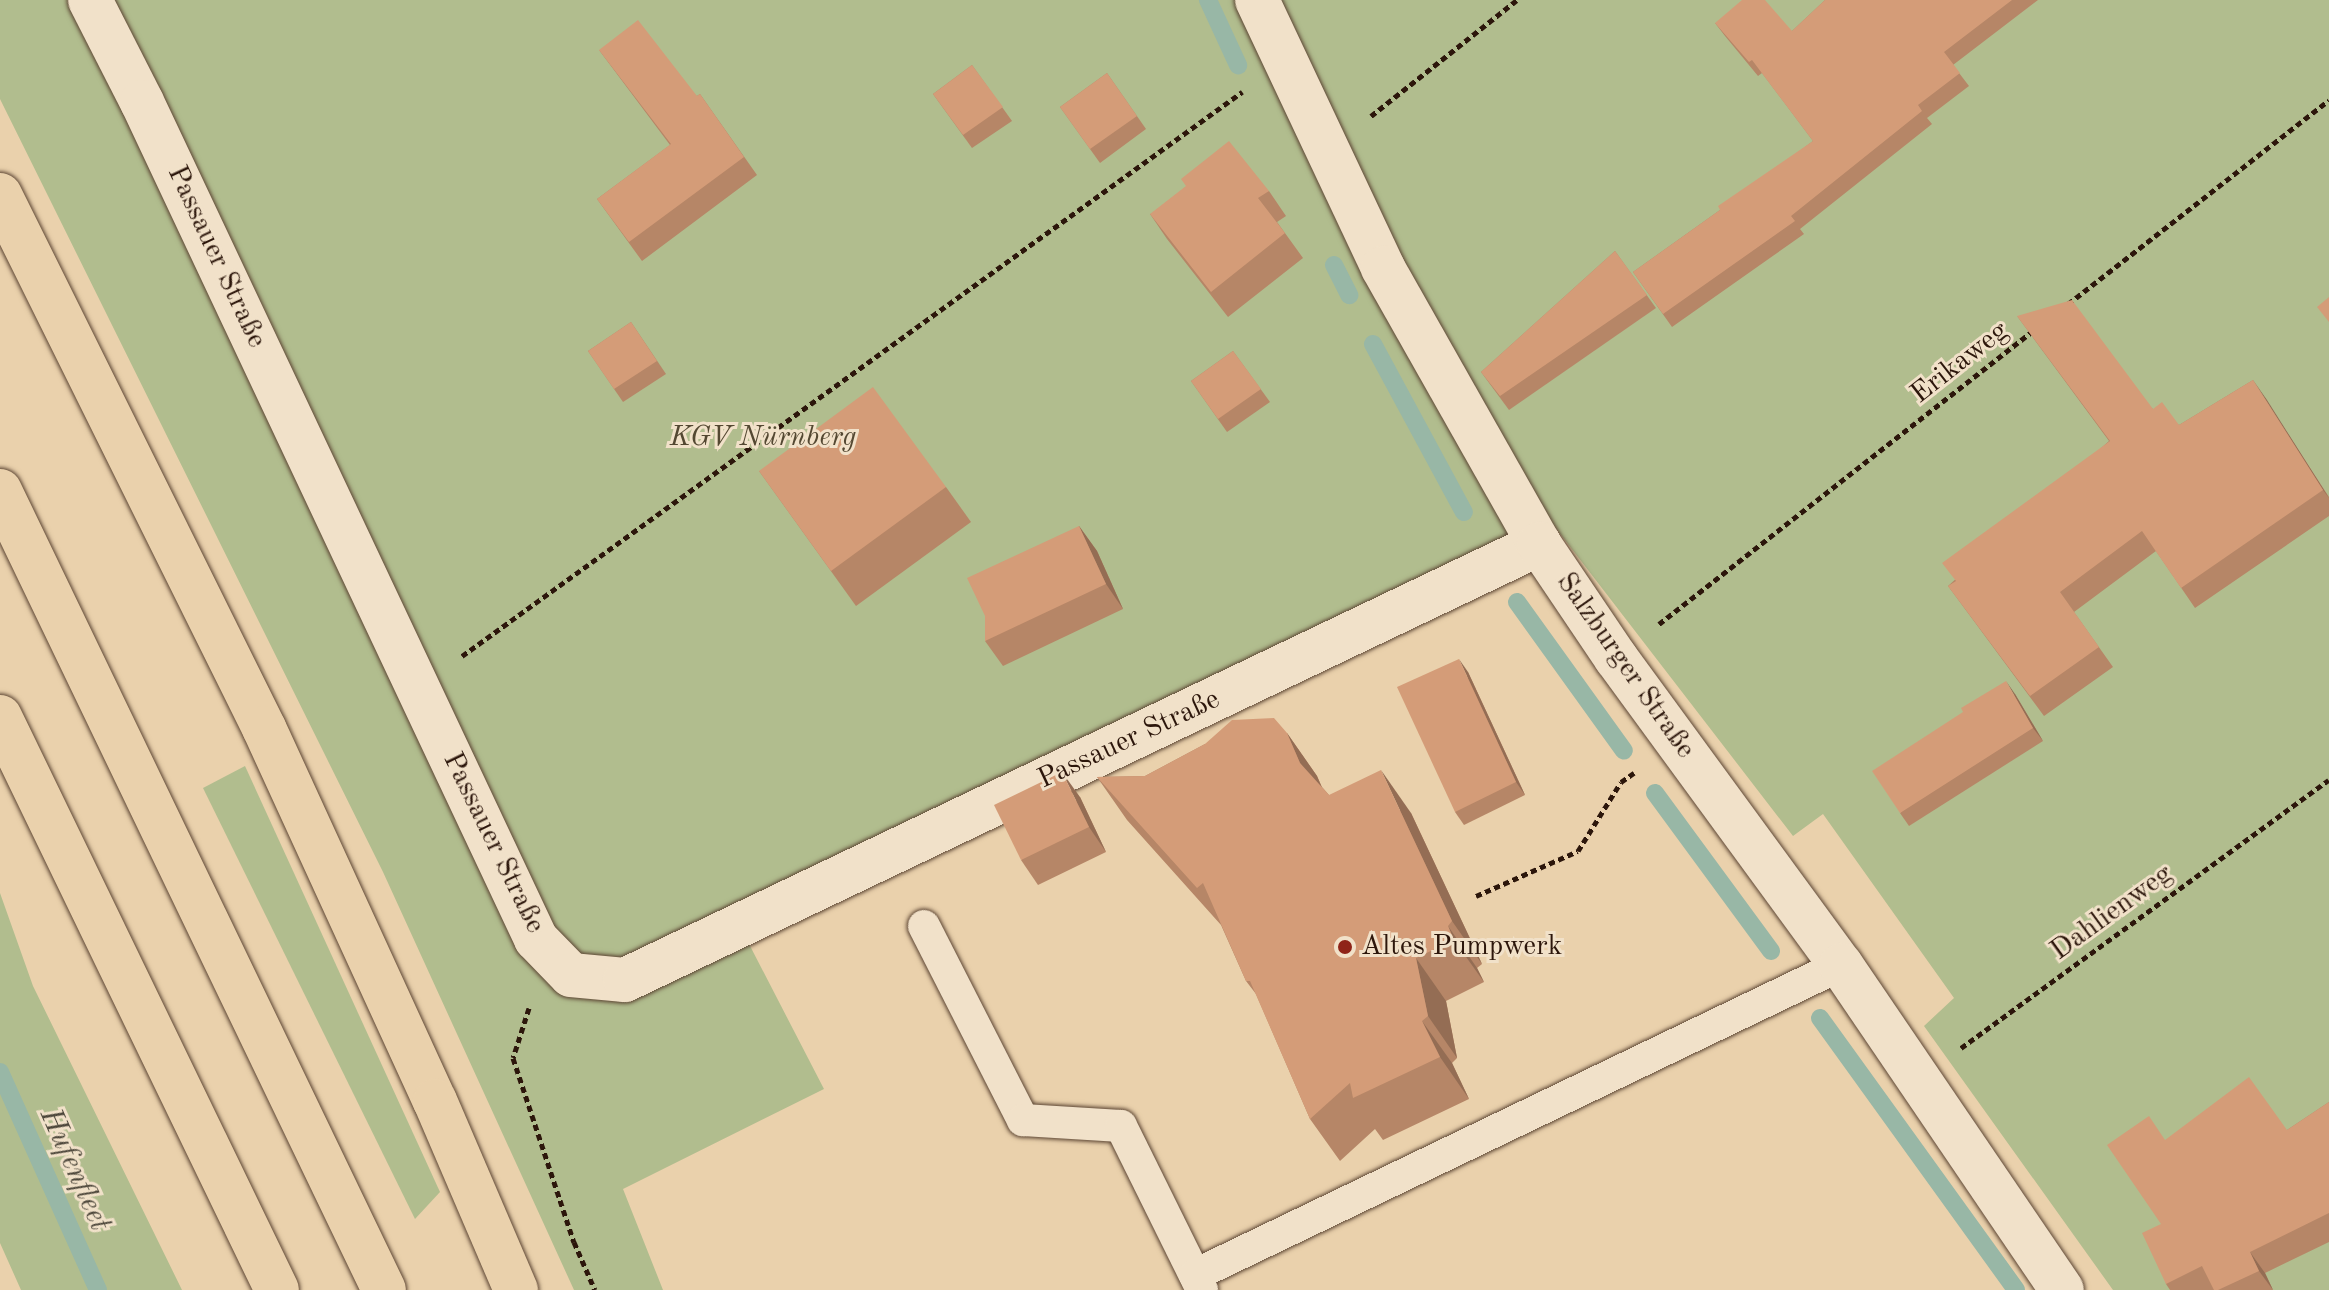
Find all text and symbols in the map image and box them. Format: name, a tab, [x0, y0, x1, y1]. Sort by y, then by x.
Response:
street label: Passauer Straße	[159, 161, 273, 353]
street label: Erikaweg	[1905, 315, 2015, 411]
park label: KGV Nürnberg	[670, 421, 856, 455]
street label: Salzburger Straße	[1548, 567, 1702, 765]
street label: Passauer Straße	[1033, 683, 1225, 797]
street label: Passauer Straße	[435, 747, 551, 939]
street label: Dahlienweg	[2045, 858, 2179, 968]
place label: Altes Pumpwerk	[1361, 930, 1562, 964]
marker: Altes Pumpwerk	[1336, 938, 1354, 956]
water label: Hufenfleet	[31, 1103, 117, 1237]

